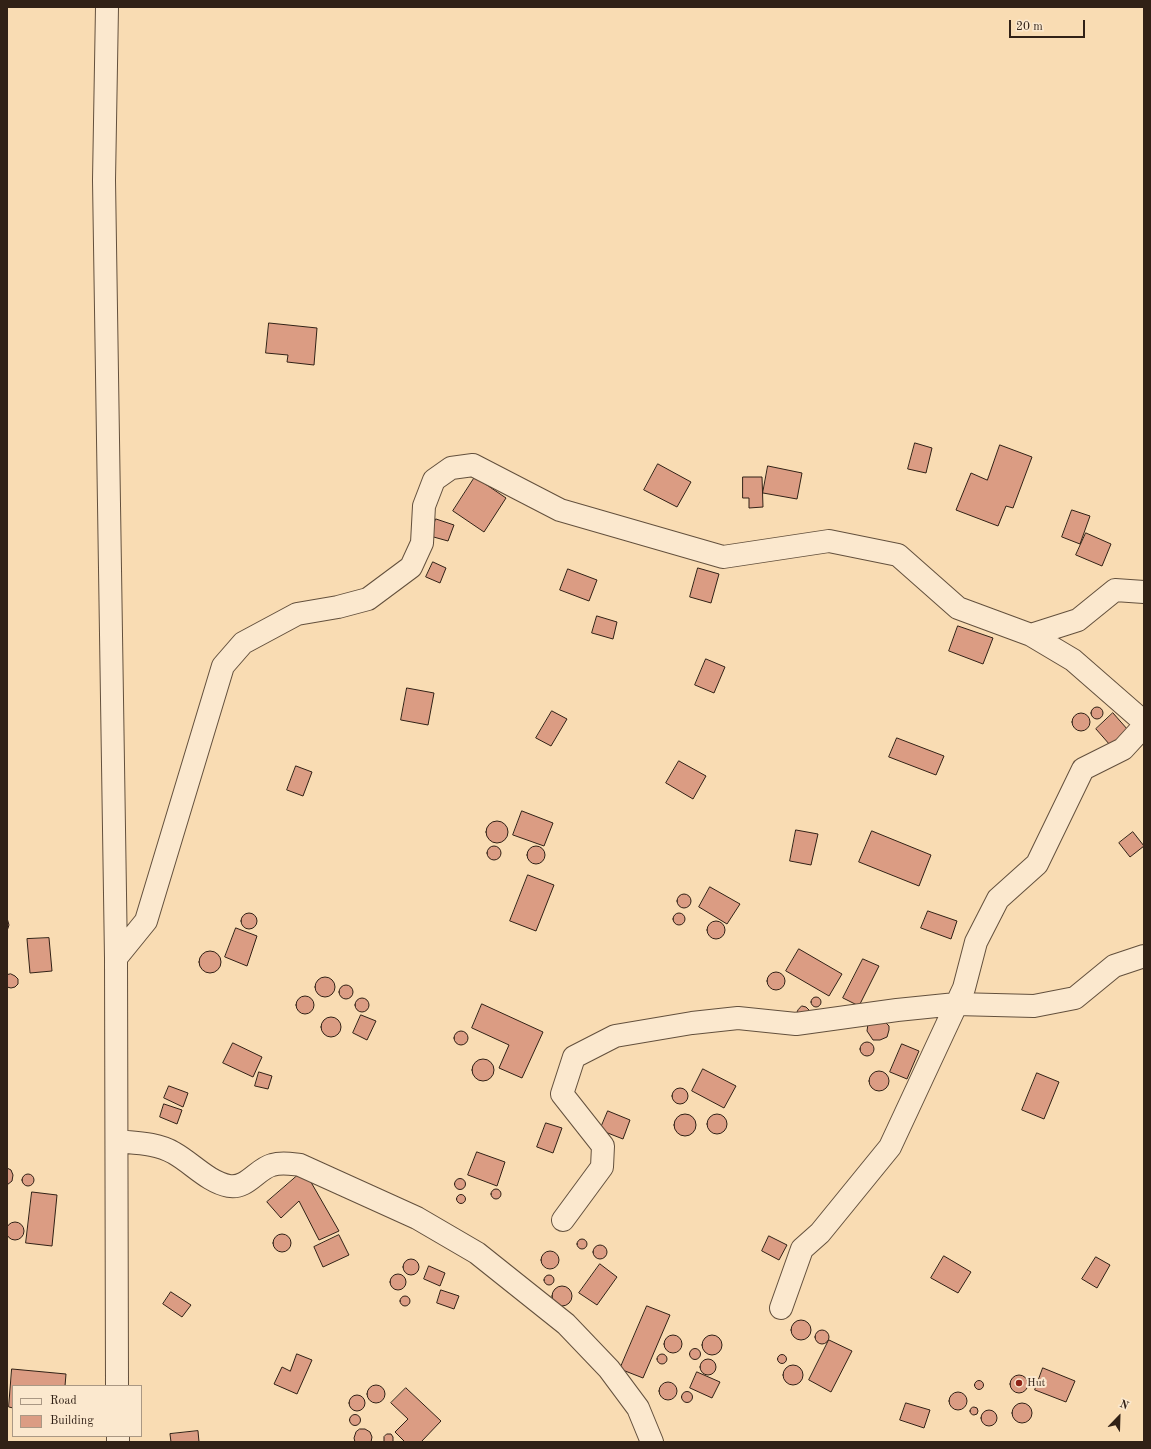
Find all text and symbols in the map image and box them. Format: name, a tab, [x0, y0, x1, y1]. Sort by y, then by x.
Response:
scale bar	[1011, 12, 1087, 38]
text: 20 m	[1016, 21, 1043, 33]
place label: Hut	[1027, 1376, 1045, 1390]
marker: Hut	[1014, 1378, 1024, 1388]
legend	[12, 1385, 142, 1437]
text: Road	[50, 1395, 77, 1407]
north arrow	[1099, 1397, 1139, 1437]
text: N	[1118, 1399, 1130, 1412]
text: Building	[50, 1415, 94, 1427]

